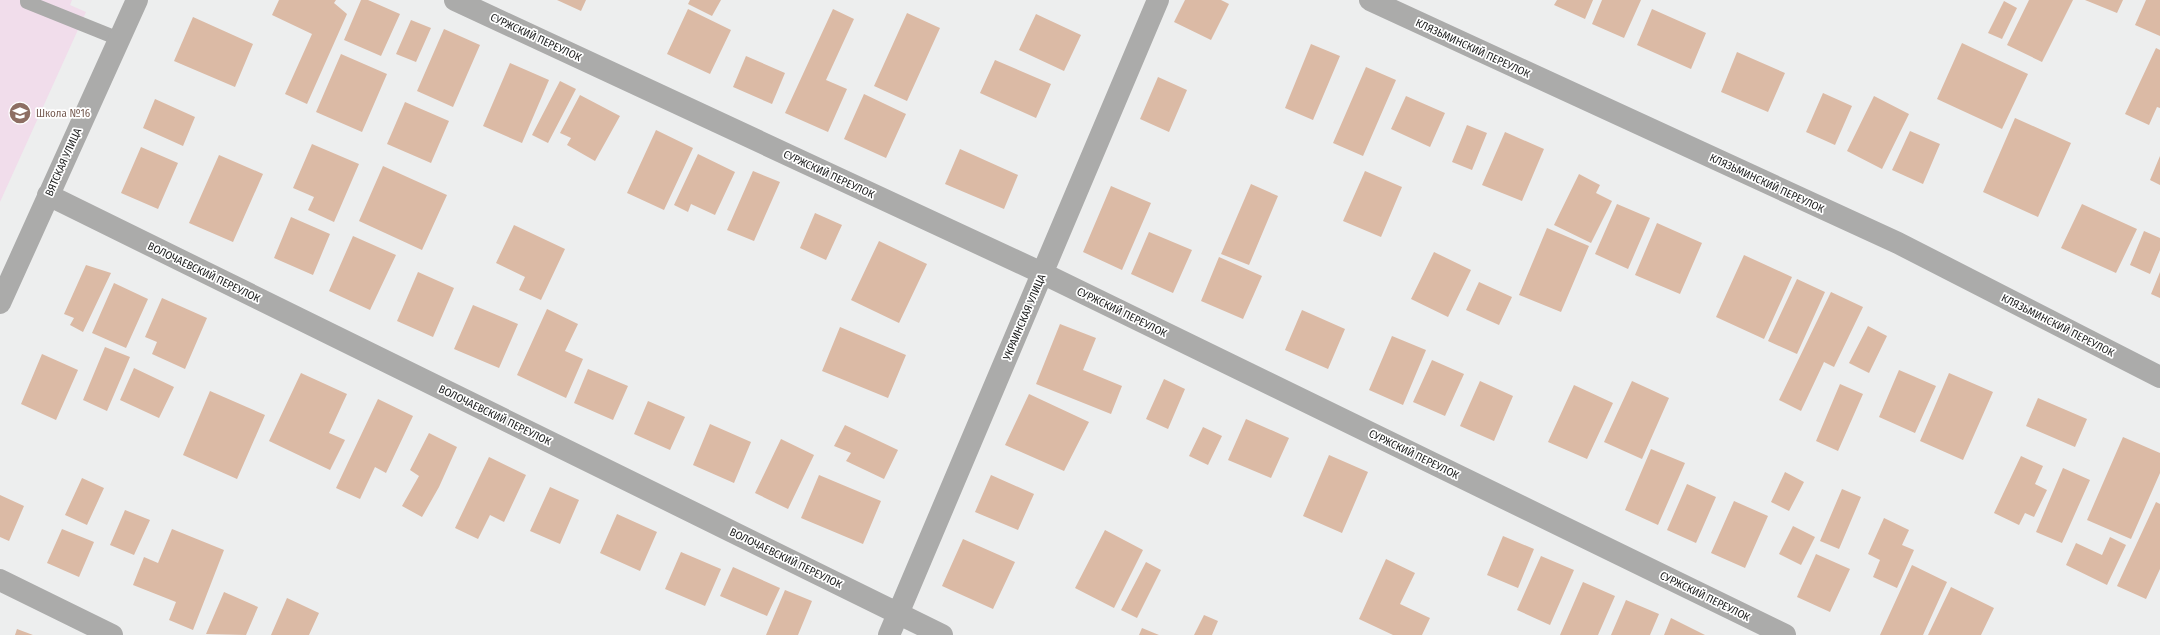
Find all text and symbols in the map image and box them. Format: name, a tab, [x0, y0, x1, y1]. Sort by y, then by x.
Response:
street label: СУРЖСКИЙ ПЕРЕУЛОК	[488, 11, 583, 64]
street label: КЛЯЗЬМИНСКИЙ ПЕРЕУЛОК	[1413, 16, 1532, 81]
school or university icon: Школа №16	[7, 100, 33, 126]
place label: Школа №16	[36, 107, 91, 120]
street label: ВЯТСКАЯ УЛИЦА	[43, 126, 84, 198]
street label: СУРЖСКИЙ ПЕРЕУЛОК	[781, 148, 876, 201]
street label: КЛЯЗЬМИНСКИЙ ПЕРЕУЛОК	[1707, 151, 1826, 216]
street label: ВОЛОЧАЕВСКИЙ ПЕРЕУЛОК	[145, 240, 262, 305]
street label: УКРАИНСКАЯ УЛИЦА	[1000, 272, 1048, 363]
street label: СУРЖСКИЙ ПЕРЕУЛОК	[1075, 285, 1169, 340]
street label: КЛЯЗЬМИНСКИЙ ПЕРЕУЛОК	[1999, 291, 2116, 360]
street label: ВОЛОЧАЕВСКИЙ ПЕРЕУЛОК	[436, 383, 553, 448]
street label: СУРЖСКИЙ ПЕРЕУЛОК	[1367, 427, 1461, 482]
street label: ВОЛОЧАЕВСКИЙ ПЕРЕУЛОК	[727, 526, 844, 591]
street label: СУРЖСКИЙ ПЕРЕУЛОК	[1658, 569, 1752, 624]

